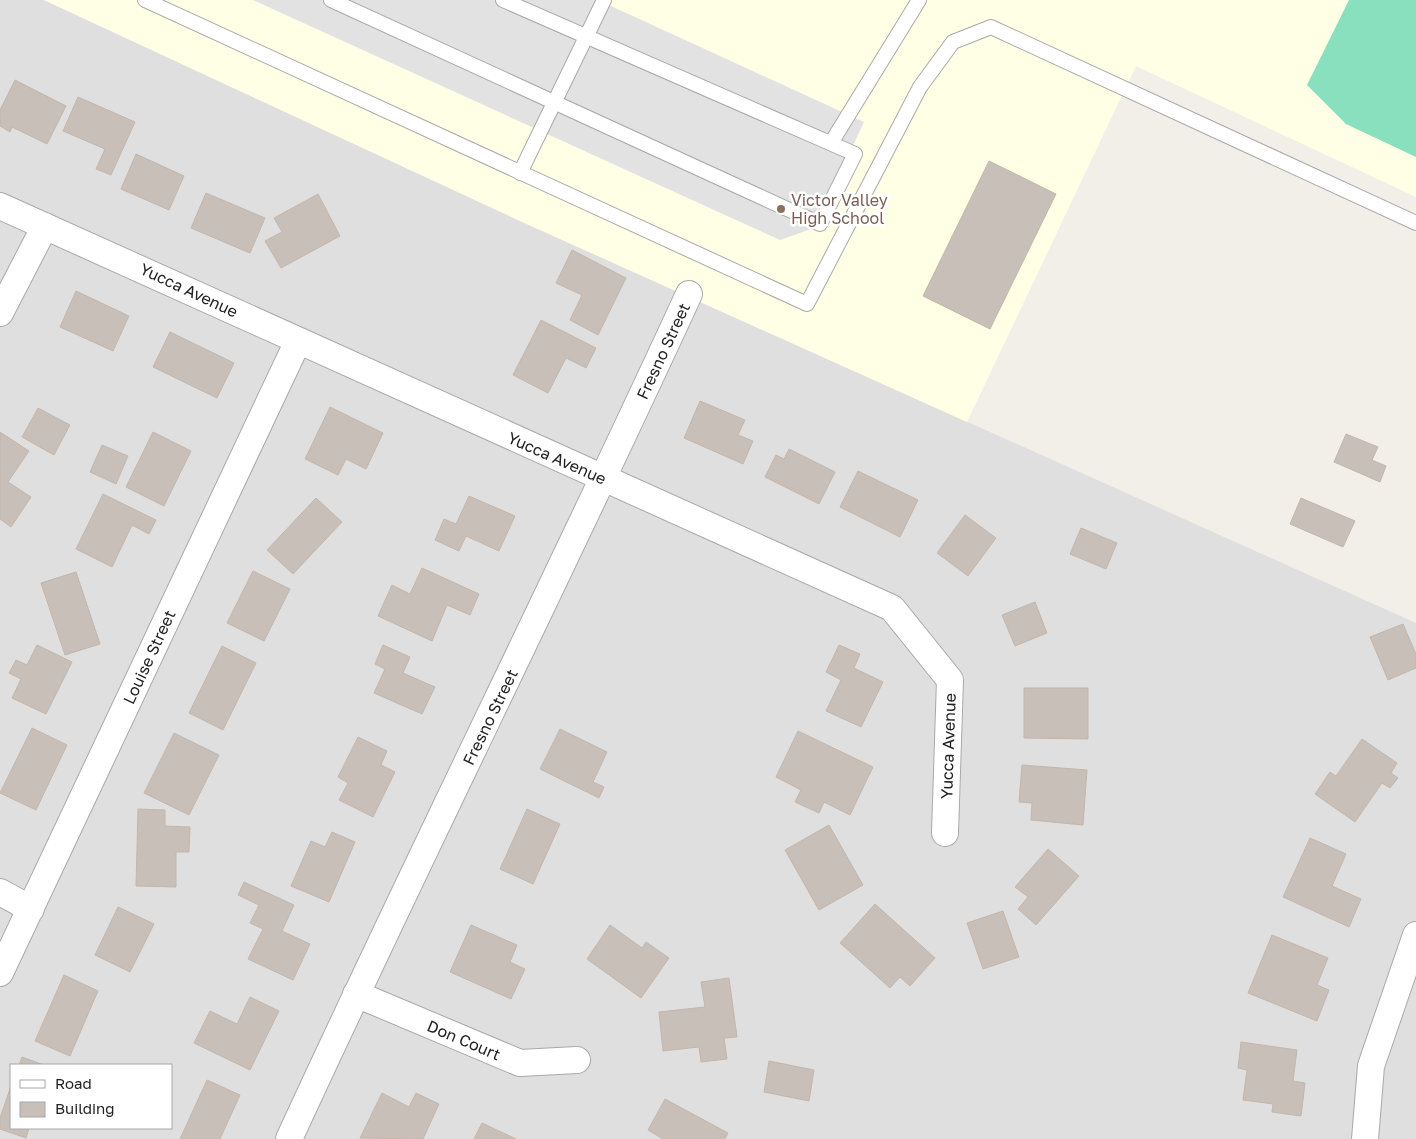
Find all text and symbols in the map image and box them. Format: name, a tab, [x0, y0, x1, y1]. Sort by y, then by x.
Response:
place label: Victor Valley High School	[791, 190, 888, 228]
marker: Victor Valley High School	[775, 203, 787, 215]
street label: Yucca Avenue	[137, 259, 241, 321]
street label: Fresno Street	[632, 300, 694, 402]
street label: Yucca Avenue	[505, 427, 609, 489]
street label: Louise Street	[118, 607, 180, 707]
street label: Fresno Street	[458, 666, 522, 768]
street label: Yucca Avenue	[936, 693, 960, 799]
street label: Don Court	[424, 1016, 504, 1064]
legend	[10, 1064, 172, 1129]
text: Road	[55, 1074, 92, 1092]
text: Building	[55, 1099, 115, 1117]

